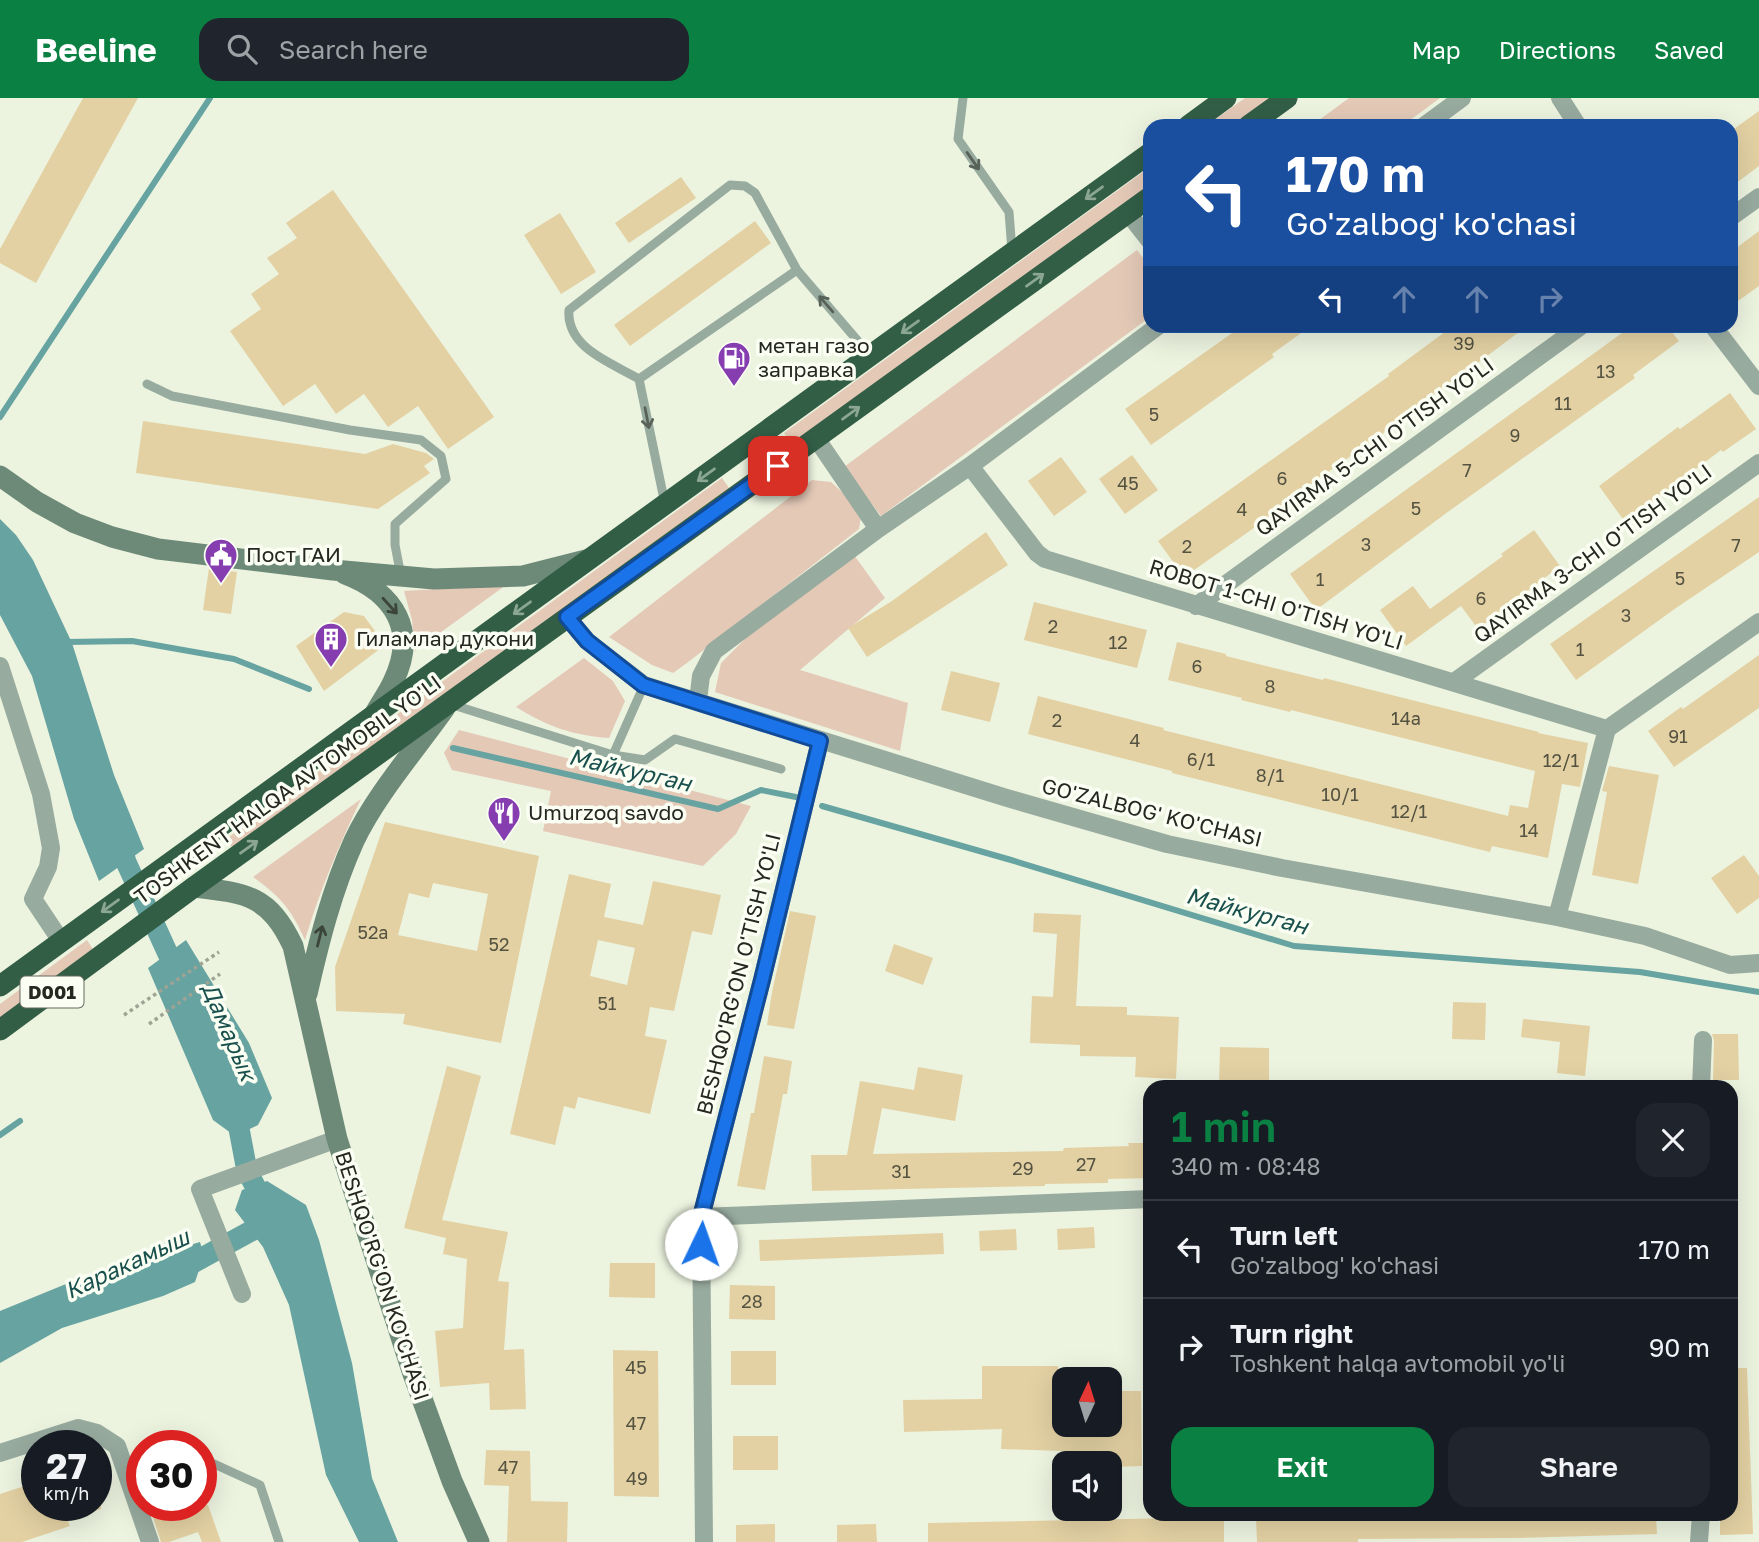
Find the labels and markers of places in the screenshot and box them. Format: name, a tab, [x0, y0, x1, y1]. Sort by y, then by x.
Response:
place label: метан газо заправка	[758, 332, 870, 382]
fuel station icon: метан газо заправка	[715, 339, 753, 388]
pin	[748, 436, 808, 496]
public building icon: Пост ГАИ	[202, 536, 240, 585]
place label: Пост ГАИ	[246, 541, 341, 567]
building icon: Гиламлар дукони	[312, 620, 350, 669]
place label: Гиламлар дукони	[356, 625, 534, 651]
restaurant icon: Umurzoq savdo	[485, 794, 523, 843]
place label: Umurzoq savdo	[528, 799, 684, 825]

